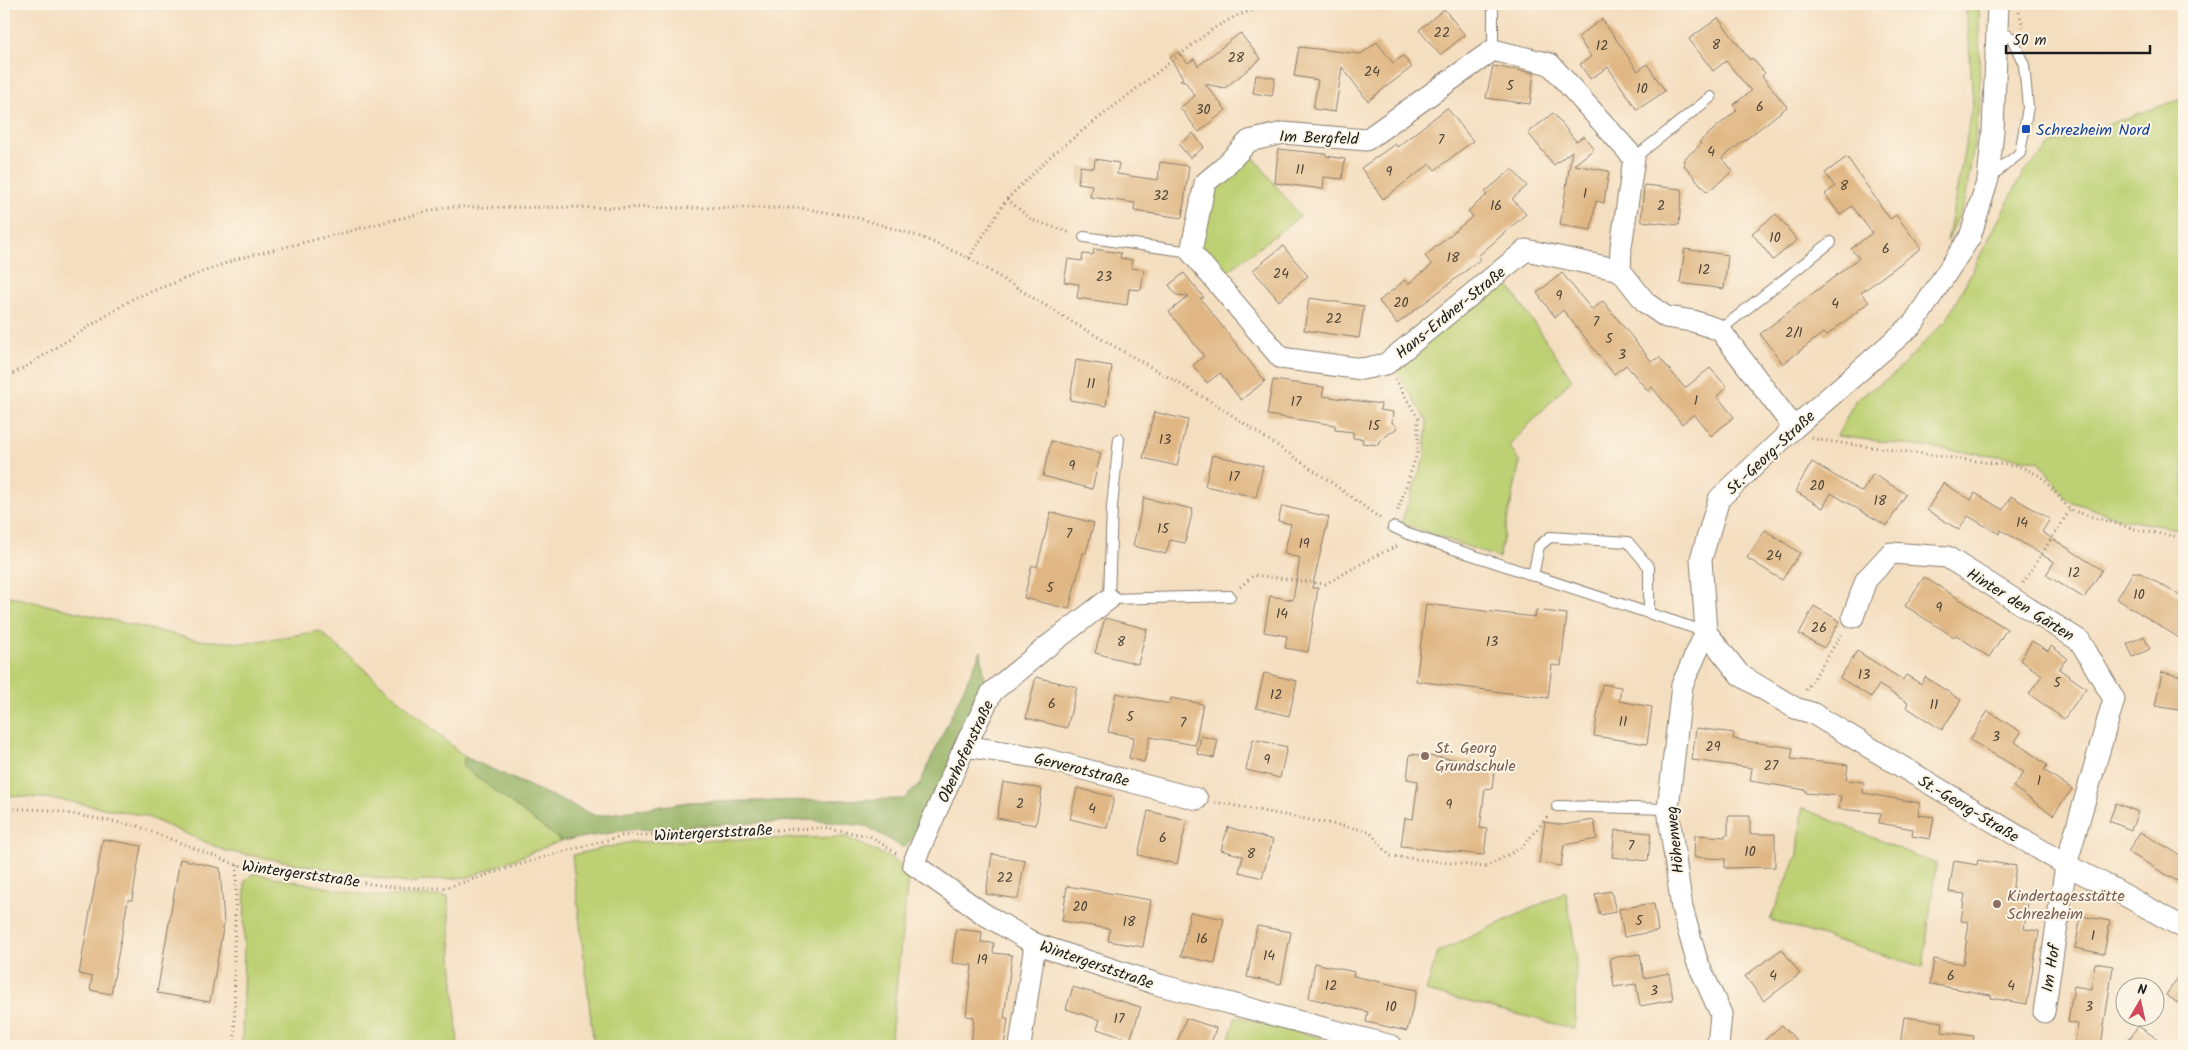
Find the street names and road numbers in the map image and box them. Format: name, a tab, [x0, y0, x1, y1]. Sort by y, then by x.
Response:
street label: Im Bergfeld	[1279, 125, 1360, 152]
street label: Hans-Erdner-Straße	[1390, 261, 1512, 366]
street label: St.-Georg-Straße	[1721, 405, 1821, 501]
street label: Hinter den Gärten	[1961, 562, 2079, 648]
street label: Oberhofenstraße	[932, 696, 1001, 807]
street label: Gerverotstraße	[1031, 747, 1132, 794]
street label: St.-Georg-Straße	[1913, 769, 2024, 849]
street label: Höhenweg	[1660, 805, 1691, 875]
street label: Wintergerststraße	[653, 818, 773, 849]
street label: Wintergerststraße	[240, 854, 361, 895]
street label: Wintergerststraße	[1036, 934, 1157, 997]
street label: Im Hof	[2035, 941, 2068, 994]

